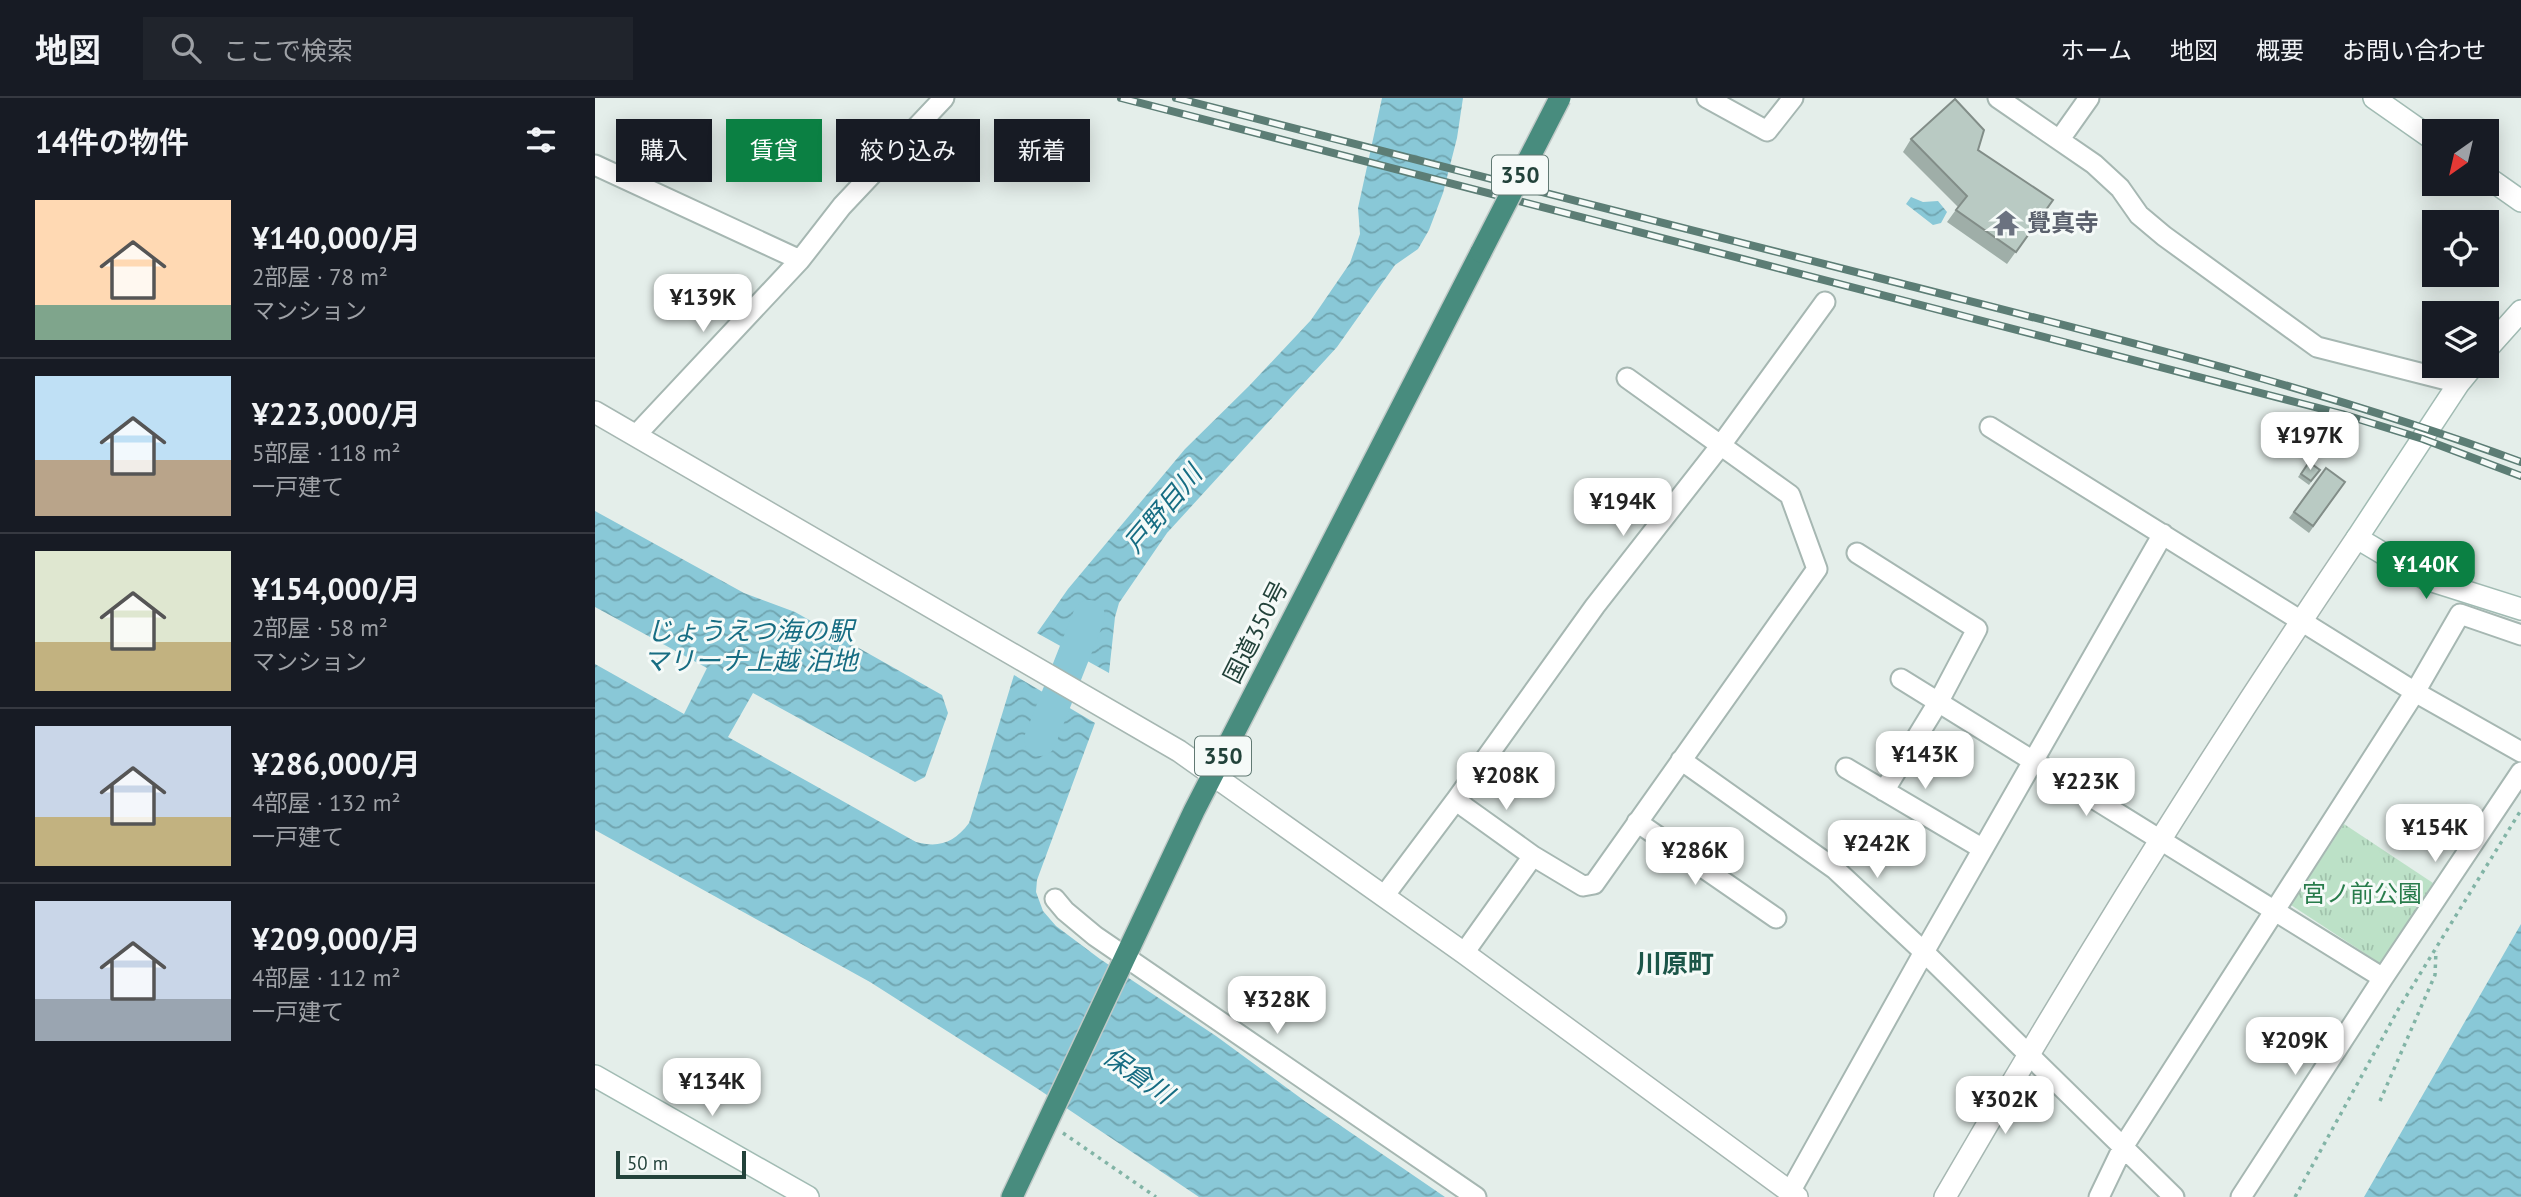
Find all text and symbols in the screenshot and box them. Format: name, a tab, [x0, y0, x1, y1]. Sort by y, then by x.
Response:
search box	[143, 17, 633, 80]
text: 地図	[35, 28, 101, 71]
icon: search	[167, 29, 205, 67]
text: ここで検索	[223, 34, 353, 67]
text: ホーム	[2061, 35, 2132, 66]
text: 地図	[2170, 35, 2218, 66]
text: 概要	[2256, 35, 2304, 66]
text: お問い合わせ	[2342, 35, 2486, 66]
chip: 購入	[616, 119, 712, 182]
chip: 賃貸	[726, 119, 822, 182]
chip: 絞り込み	[836, 119, 980, 182]
chip: 新着	[994, 119, 1090, 182]
north arrow	[2422, 119, 2499, 196]
map controls	[2422, 119, 2499, 378]
icon: filters	[522, 121, 560, 159]
text: 14件の物件	[35, 122, 189, 161]
road number: 350	[1492, 156, 1548, 194]
place label: 覺真寺	[2027, 207, 2099, 238]
temple icon: 覺真寺	[1991, 208, 2021, 238]
button: locate	[2422, 210, 2499, 287]
text: ¥140,000/月	[252, 218, 421, 257]
icon: home	[91, 228, 175, 312]
text: 2部屋 · 78 m²	[252, 262, 388, 291]
pin: ¥139K	[654, 274, 752, 334]
text: ¥139K	[670, 282, 736, 311]
text: マンション	[252, 296, 367, 325]
button: layers	[2422, 301, 2499, 378]
text: ¥223,000/月	[252, 394, 421, 433]
icon: home	[91, 404, 175, 488]
pin: ¥197K	[2261, 412, 2359, 472]
text: ¥197K	[2277, 420, 2343, 449]
text: 5部屋 · 118 m²	[252, 438, 400, 467]
water label: 戸野目川	[1117, 456, 1211, 559]
text: 一戸建て	[252, 472, 344, 501]
pin: ¥194K	[1574, 478, 1672, 538]
text: ¥194K	[1590, 486, 1656, 515]
pin: ¥140K	[2377, 542, 2475, 601]
text: ¥140K	[2393, 549, 2459, 578]
text: ¥154,000/月	[252, 569, 421, 608]
street label: 国道350号	[1216, 575, 1295, 688]
icon: home	[91, 579, 175, 663]
text: 2部屋 · 58 m²	[252, 613, 388, 642]
water label: じょうえつ海の駅 マリーナ上越 泊地	[643, 614, 860, 677]
text: マンション	[252, 647, 367, 676]
pin: ¥143K	[1876, 732, 1974, 791]
road number: 350	[1195, 736, 1251, 776]
text: ¥143K	[1892, 739, 1958, 768]
text: ¥286,000/月	[252, 744, 421, 783]
pin: ¥208K	[1457, 752, 1555, 812]
icon: home	[91, 754, 175, 838]
pin: ¥223K	[2037, 758, 2135, 818]
text: ¥208K	[1473, 760, 1539, 789]
text: ¥223K	[2053, 766, 2119, 795]
text: 4部屋 · 132 m²	[252, 788, 400, 817]
pin: ¥154K	[2386, 804, 2484, 864]
text: ¥154K	[2402, 812, 2468, 841]
pin: ¥242K	[1828, 820, 1926, 880]
text: 一戸建て	[252, 822, 344, 851]
pin: ¥286K	[1646, 828, 1744, 887]
text: ¥242K	[1844, 828, 1910, 857]
text: ¥286K	[1662, 835, 1728, 864]
park label: 宮ノ前公園	[2302, 878, 2422, 909]
text: ¥209,000/月	[252, 919, 421, 958]
icon: home	[91, 929, 175, 1013]
district label: 川原町	[1636, 947, 1714, 980]
text: 4部屋 · 112 m²	[252, 963, 400, 992]
pin: ¥328K	[1228, 976, 1326, 1036]
text: ¥328K	[1244, 984, 1310, 1013]
text: 一戸建て	[252, 997, 344, 1026]
pin: ¥209K	[2246, 1018, 2344, 1077]
text: ¥209K	[2262, 1025, 2328, 1054]
water label: 保倉川	[1097, 1039, 1182, 1112]
pin: ¥134K	[663, 1058, 761, 1118]
text: ¥134K	[679, 1066, 745, 1095]
pin: ¥302K	[1956, 1076, 2054, 1136]
text: ¥302K	[1972, 1084, 2038, 1113]
scale bar	[616, 1148, 745, 1180]
text: 50 m	[627, 1151, 668, 1175]

